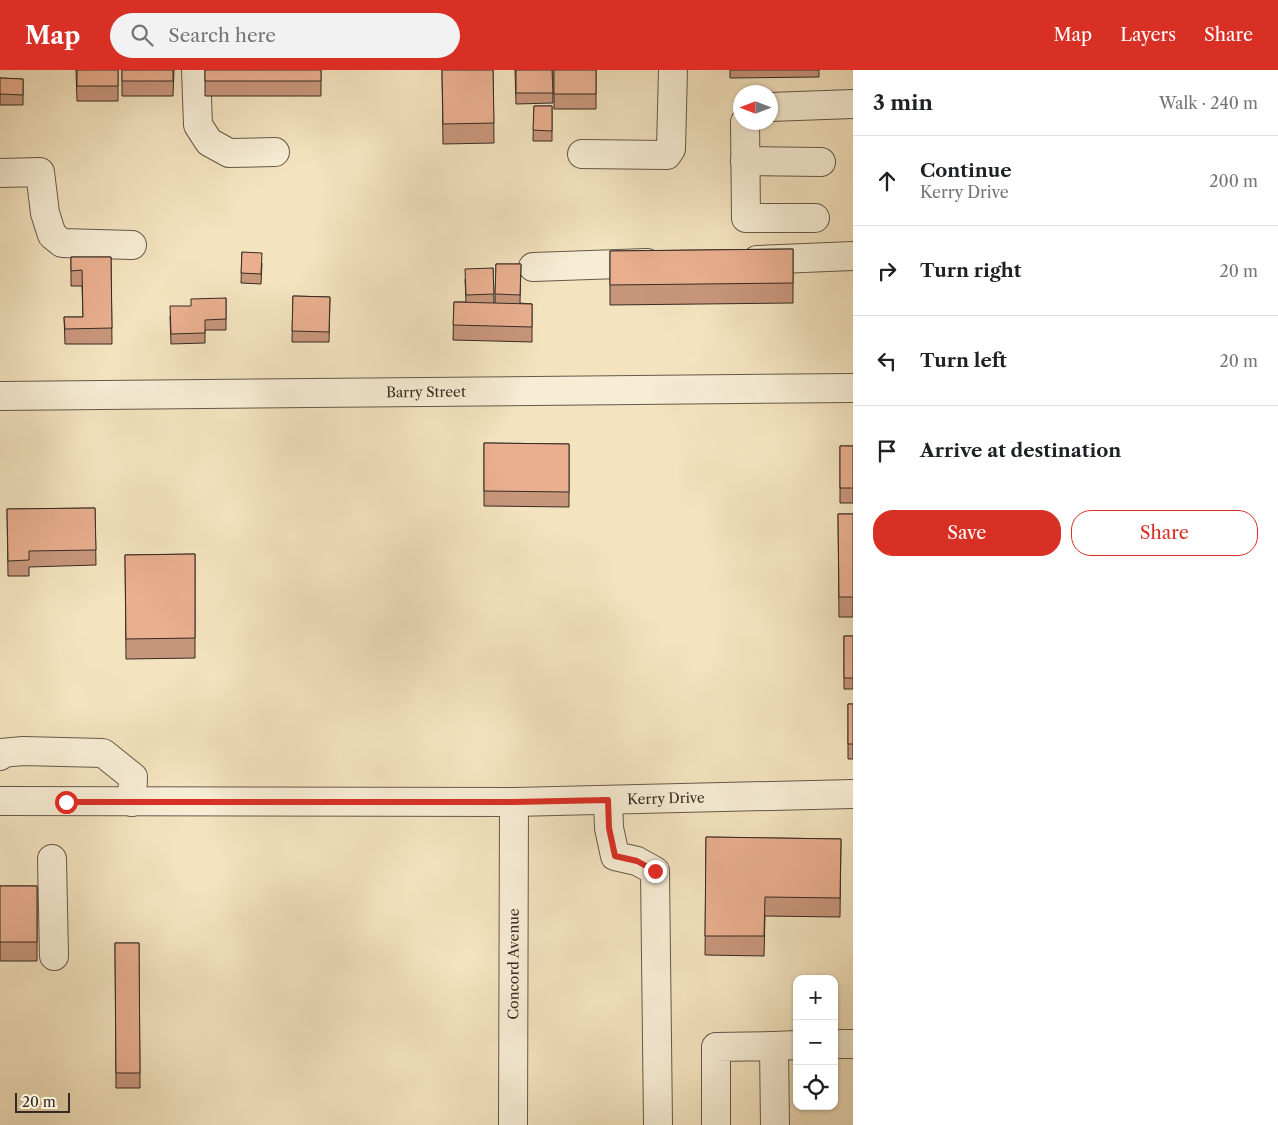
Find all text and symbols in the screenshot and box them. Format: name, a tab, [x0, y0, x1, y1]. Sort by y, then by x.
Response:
search box	[110, 13, 460, 58]
text: Map	[25, 21, 80, 50]
icon: search	[128, 21, 156, 49]
text: Search here	[168, 24, 276, 47]
text: Map	[1054, 24, 1092, 46]
text: Layers	[1120, 24, 1176, 46]
text: Share	[1204, 24, 1253, 46]
north arrow	[733, 85, 778, 130]
text: 3 min	[873, 90, 933, 115]
text: Walk · 240 m	[1159, 93, 1258, 113]
text: Continue	[920, 159, 1012, 182]
icon: ahead	[873, 167, 901, 195]
text: 200 m	[1209, 171, 1258, 191]
text: Kerry Drive	[920, 182, 1009, 202]
icon: right	[873, 257, 901, 285]
text: Turn right	[920, 259, 1021, 282]
text: 20 m	[1219, 261, 1258, 281]
icon: left	[873, 347, 901, 375]
text: Turn left	[920, 349, 1007, 372]
text: 20 m	[1219, 351, 1258, 371]
street label: Barry Street	[386, 383, 466, 401]
icon: arrive	[873, 437, 901, 465]
text: Arrive at destination	[920, 439, 1121, 462]
button: Save	[873, 510, 1061, 556]
button: Share	[1071, 510, 1258, 556]
street label: Kerry Drive	[627, 788, 705, 808]
route start	[55, 791, 78, 814]
route end	[644, 860, 667, 883]
street label: Concord Avenue	[504, 908, 523, 1020]
map controls	[793, 975, 838, 1110]
button: +	[793, 975, 838, 1020]
button: −	[793, 1020, 838, 1065]
button: locate	[793, 1065, 838, 1110]
scale bar	[15, 1090, 70, 1113]
text: 20 m	[22, 1093, 56, 1111]

